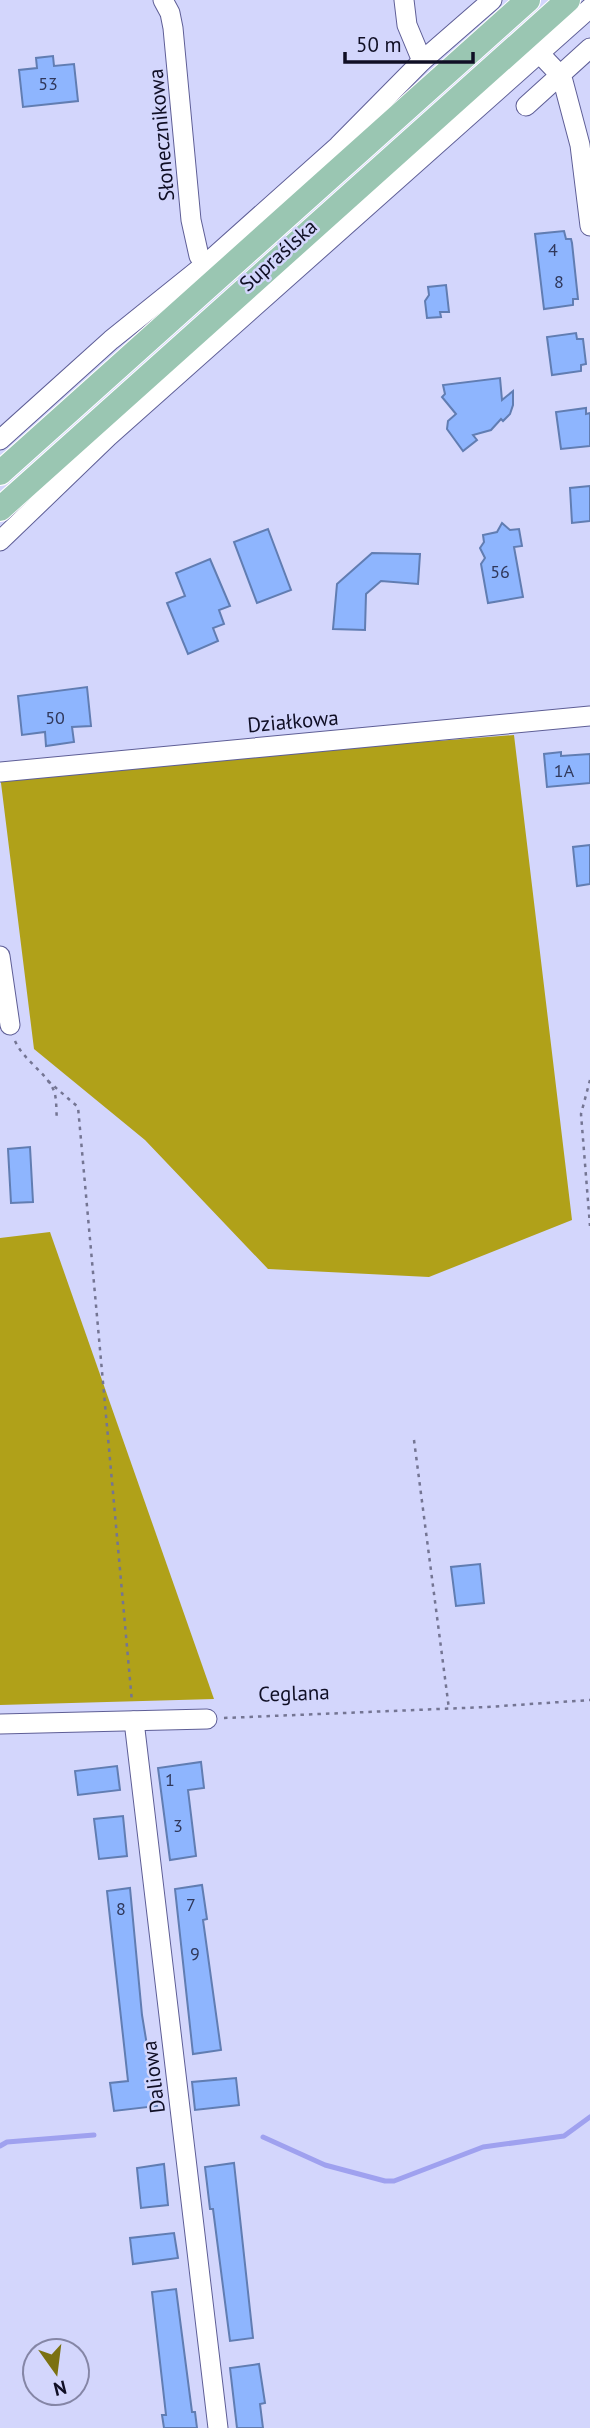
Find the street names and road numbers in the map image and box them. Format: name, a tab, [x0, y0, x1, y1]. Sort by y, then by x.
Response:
street label: Słonecznikowa	[142, 68, 180, 202]
street label: Supraślska	[233, 213, 323, 297]
street label: Działkowa	[246, 704, 340, 738]
street label: Ceglana	[258, 1678, 330, 1708]
street label: Daliowa	[135, 2039, 171, 2115]

